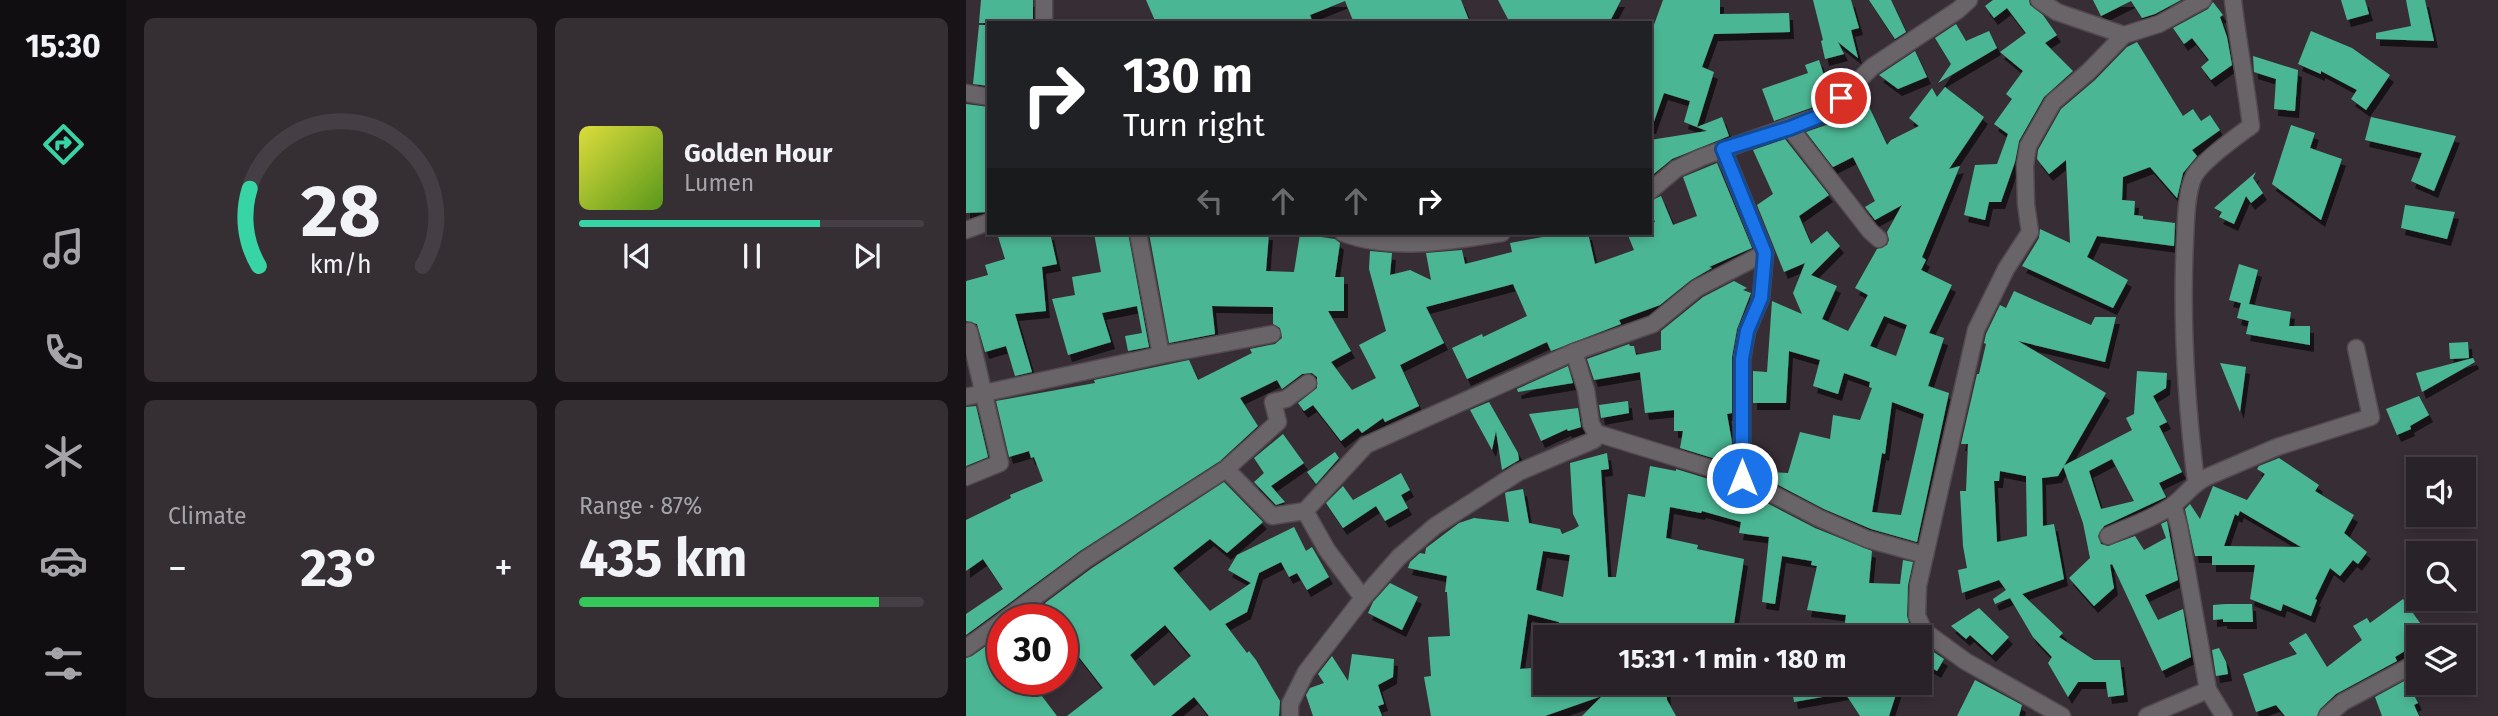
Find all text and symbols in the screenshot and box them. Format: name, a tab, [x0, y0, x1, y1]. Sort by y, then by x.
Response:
text: 15:30	[25, 27, 101, 65]
text: 130 m	[1123, 46, 1253, 105]
icon: right	[1008, 49, 1099, 140]
pin	[1811, 68, 1871, 128]
icon: arrive	[1822, 79, 1860, 117]
text: Turn right	[1123, 106, 1265, 144]
icon: directions	[39, 120, 88, 169]
text: Golden Hour	[684, 138, 832, 169]
text: 28	[301, 169, 380, 256]
text: Lumen	[684, 169, 754, 197]
icon: left	[1191, 182, 1229, 220]
icon: ahead	[1264, 182, 1302, 220]
icon: ahead	[1337, 182, 1375, 220]
icon: right	[1410, 182, 1448, 220]
icon: music	[39, 224, 88, 273]
icon: previous	[618, 237, 656, 275]
icon: pause	[733, 237, 771, 275]
icon: next	[848, 237, 886, 275]
text: km/h	[310, 250, 371, 280]
icon: phone	[39, 328, 88, 377]
icon: climate	[39, 432, 88, 481]
position arrow	[1705, 441, 1779, 515]
map controls	[2406, 457, 2476, 695]
button: sound	[2406, 457, 2476, 527]
text: Range · 87%	[579, 492, 702, 520]
text: Climate	[168, 502, 247, 530]
text: 435 km	[579, 527, 747, 590]
icon: car	[39, 536, 88, 585]
text: 23°	[300, 537, 381, 600]
button: search	[2406, 541, 2476, 611]
text: −	[168, 545, 187, 591]
text: +	[494, 545, 513, 591]
speed limit sign: 30	[987, 604, 1078, 695]
button: layers	[2406, 625, 2476, 695]
icon: filters	[39, 639, 88, 688]
text: 15:31 · 1 min · 180 m	[1619, 644, 1846, 675]

